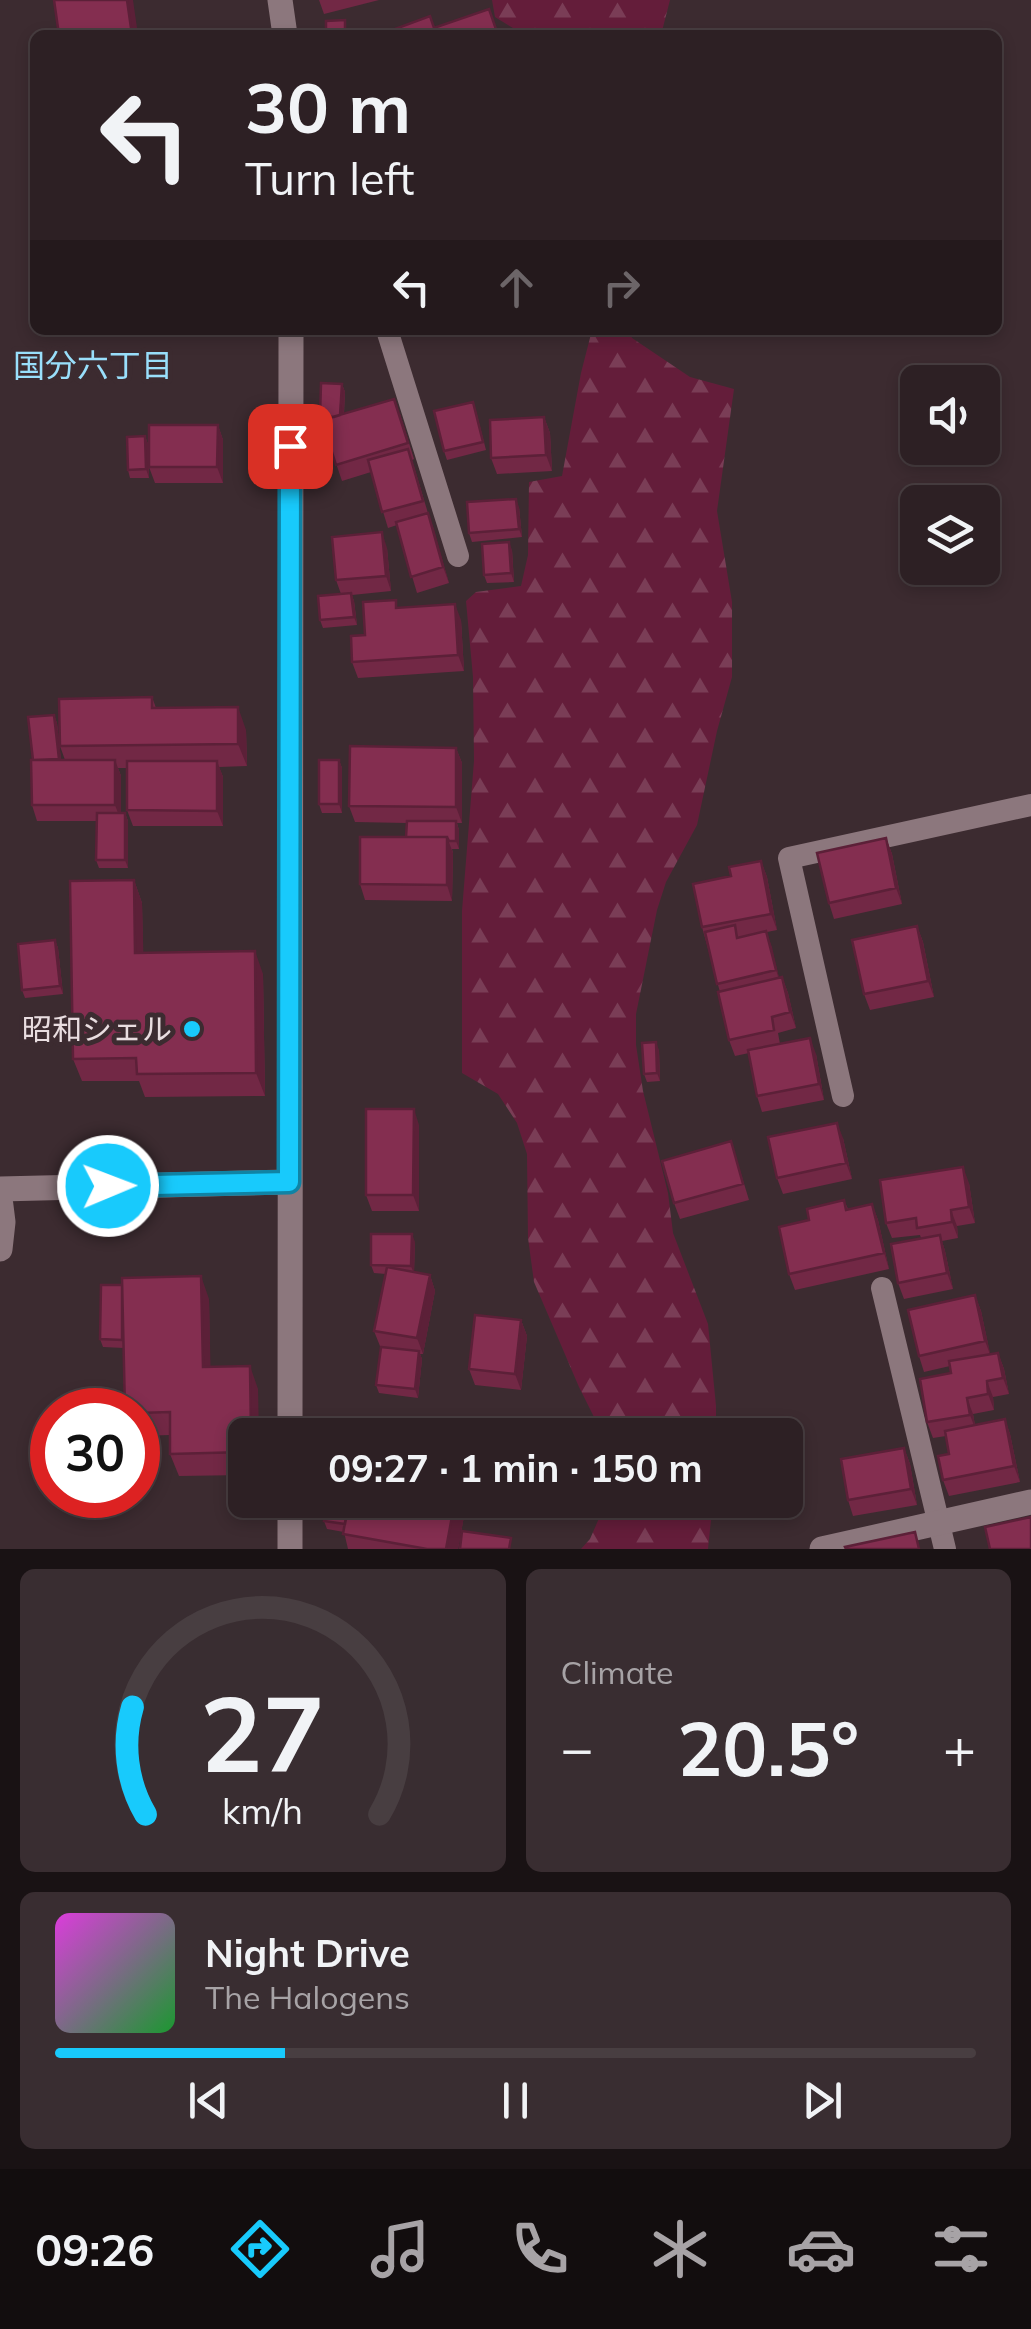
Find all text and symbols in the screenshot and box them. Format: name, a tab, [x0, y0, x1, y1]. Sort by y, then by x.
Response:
text: 30 m	[245, 63, 411, 151]
icon: left	[80, 70, 210, 200]
text: Turn left	[245, 150, 414, 206]
icon: left	[384, 260, 439, 315]
icon: ahead	[489, 260, 544, 315]
icon: right	[594, 260, 649, 315]
district label: 国分六丁目	[13, 345, 173, 385]
map controls	[900, 365, 1000, 585]
button: sound	[900, 365, 1000, 465]
pin	[248, 404, 333, 489]
icon: arrive	[263, 419, 318, 474]
button: layers	[900, 485, 1000, 585]
place label: 昭和シェル	[22, 1010, 172, 1048]
marker: 昭和シェル	[181, 1018, 203, 1040]
position arrow	[56, 1134, 160, 1238]
speed limit sign: 30	[30, 1388, 160, 1518]
text: 09:27 · 1 min · 150 m	[328, 1444, 703, 1492]
text: Climate	[561, 1652, 673, 1692]
text: 27	[200, 1667, 325, 1798]
text: 20.5°	[677, 1701, 859, 1795]
text: −	[561, 1713, 594, 1782]
text: +	[943, 1713, 976, 1782]
text: km/h	[222, 1788, 303, 1833]
text: Night Drive	[205, 1929, 410, 1977]
text: The Halogens	[205, 1977, 410, 2017]
icon: previous	[181, 2073, 236, 2128]
icon: pause	[488, 2073, 543, 2128]
icon: next	[795, 2073, 850, 2128]
icon: directions	[225, 2214, 295, 2284]
icon: music	[365, 2214, 435, 2284]
icon: phone	[505, 2214, 575, 2284]
icon: climate	[645, 2214, 715, 2284]
icon: car	[786, 2214, 856, 2284]
icon: filters	[926, 2214, 996, 2284]
text: 09:26	[35, 2221, 154, 2277]

